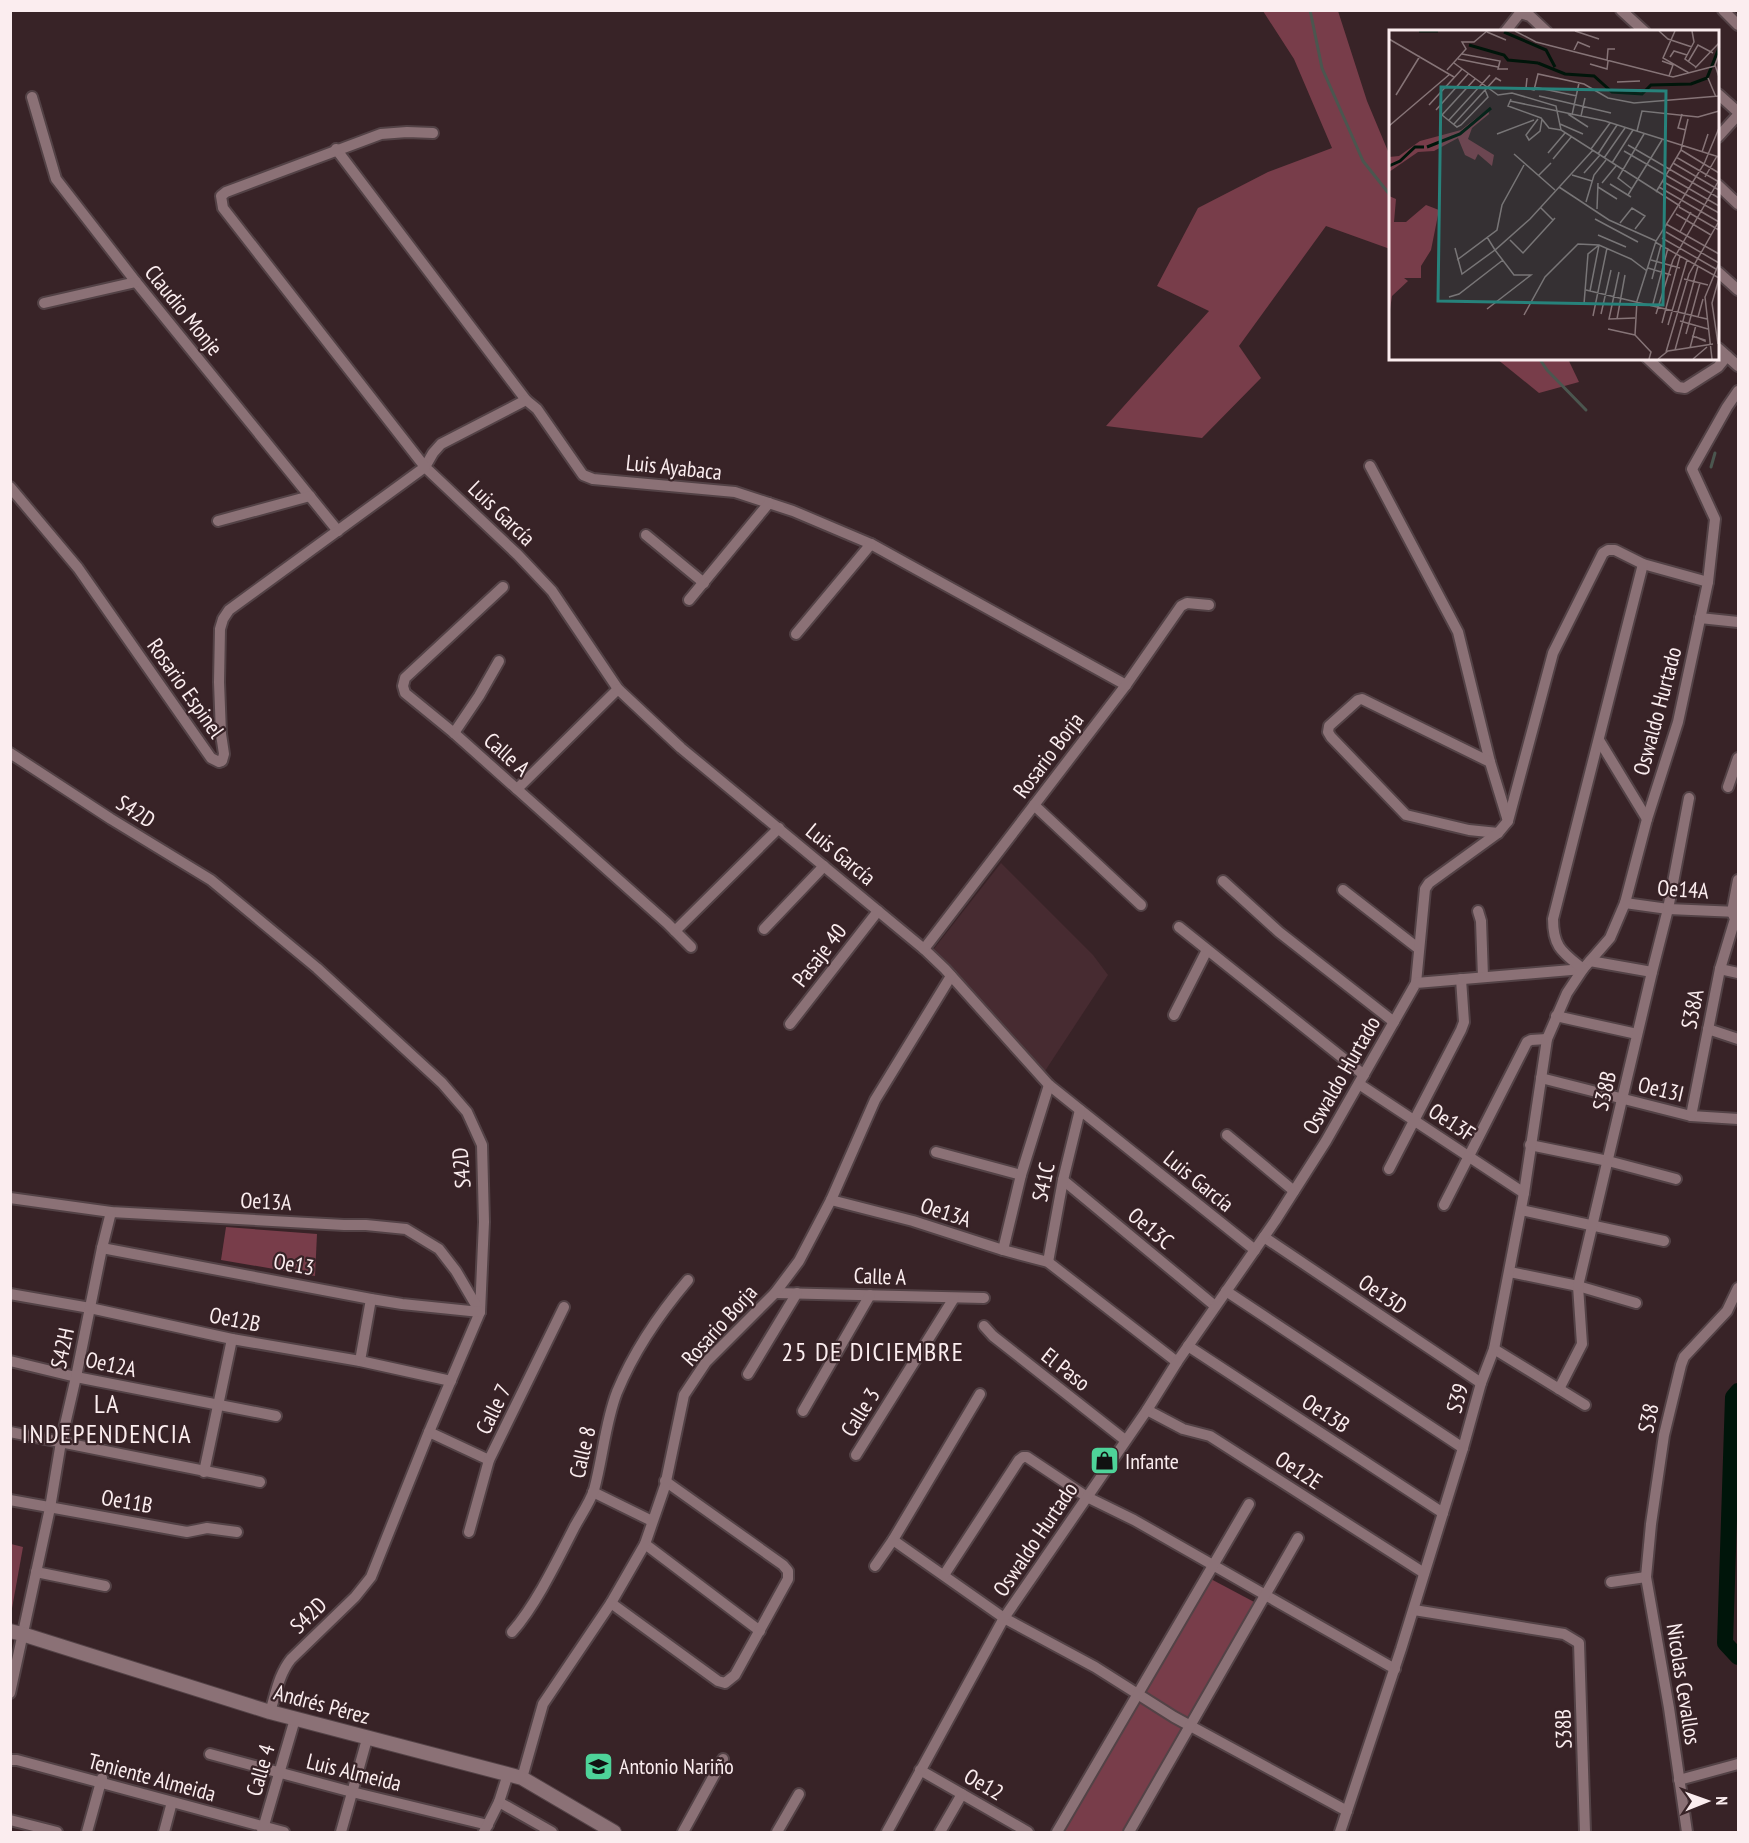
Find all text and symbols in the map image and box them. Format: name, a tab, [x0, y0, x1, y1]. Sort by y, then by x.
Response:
inset map	[1389, 30, 1719, 360]
street label: Claudio Monje	[139, 259, 229, 361]
street label: Luis Ayabaca	[625, 448, 723, 486]
street label: Luis García	[463, 474, 541, 552]
street label: Rosario Espinel	[141, 633, 231, 744]
street label: Oswaldo Hurtado	[1626, 644, 1688, 778]
street label: Rosario Borja	[1007, 707, 1089, 803]
street label: Calle A	[478, 726, 536, 782]
street label: S42D	[111, 788, 161, 834]
street label: Luis García	[800, 817, 882, 891]
street label: Oe14A	[1656, 873, 1710, 905]
street label: Pasaje 40	[786, 918, 852, 992]
street label: S38A	[1674, 986, 1710, 1031]
street label: Oswaldo Hurtado	[1296, 1011, 1386, 1139]
street label: S38B	[1586, 1069, 1622, 1113]
street label: Oe13I	[1635, 1070, 1687, 1108]
street label: Oe13F	[1423, 1097, 1481, 1147]
street label: Luis García	[1158, 1144, 1240, 1218]
street label: S42D	[445, 1146, 477, 1190]
street label: S41C	[1025, 1160, 1061, 1204]
street label: Oe13A	[240, 1186, 293, 1216]
street label: Oe13A	[917, 1191, 975, 1233]
street label: Oe13C	[1122, 1201, 1180, 1255]
street label: Oe13	[271, 1247, 317, 1281]
street label: Calle A	[853, 1261, 907, 1291]
street label: Oe13D	[1353, 1268, 1413, 1320]
street label: Rosario Borja	[675, 1279, 763, 1371]
street label: Oe12B	[207, 1300, 263, 1338]
street label: S42H	[44, 1325, 80, 1371]
district label: 25 DE DICIEMBRE	[782, 1335, 965, 1368]
street label: El Paso	[1036, 1341, 1096, 1397]
street label: Oe12A	[83, 1345, 140, 1383]
street label: Calle 7	[469, 1379, 517, 1439]
street label: S39	[1440, 1380, 1474, 1416]
street label: Calle 3	[834, 1382, 886, 1442]
district label: LA INDEPENDENCIA	[22, 1387, 192, 1450]
street label: Oe13B	[1297, 1387, 1355, 1439]
street label: S38	[1631, 1401, 1665, 1435]
street label: Calle 8	[562, 1423, 602, 1481]
shop icon: Infante	[1088, 1445, 1120, 1477]
street label: Oe12E	[1270, 1445, 1328, 1495]
place label: Infante	[1125, 1447, 1179, 1475]
street label: Oswaldo Hurtado	[987, 1477, 1083, 1601]
street label: Oe11B	[99, 1483, 155, 1519]
street label: S42D	[284, 1591, 332, 1639]
street label: Nicolas Cevallos	[1661, 1621, 1707, 1747]
street label: Andrés Pérez	[271, 1678, 373, 1730]
street label: S38B	[1548, 1709, 1578, 1749]
street label: Calle 4	[239, 1741, 281, 1799]
street label: Teniente Almeida	[85, 1747, 219, 1807]
street label: Luis Almeida	[304, 1747, 404, 1797]
school or university icon: Antonio Nariño	[582, 1750, 614, 1782]
place label: Antonio Nariño	[619, 1752, 734, 1780]
street label: Oe12	[959, 1762, 1009, 1806]
north arrow	[1677, 1771, 1737, 1831]
text: N	[1712, 1796, 1732, 1805]

